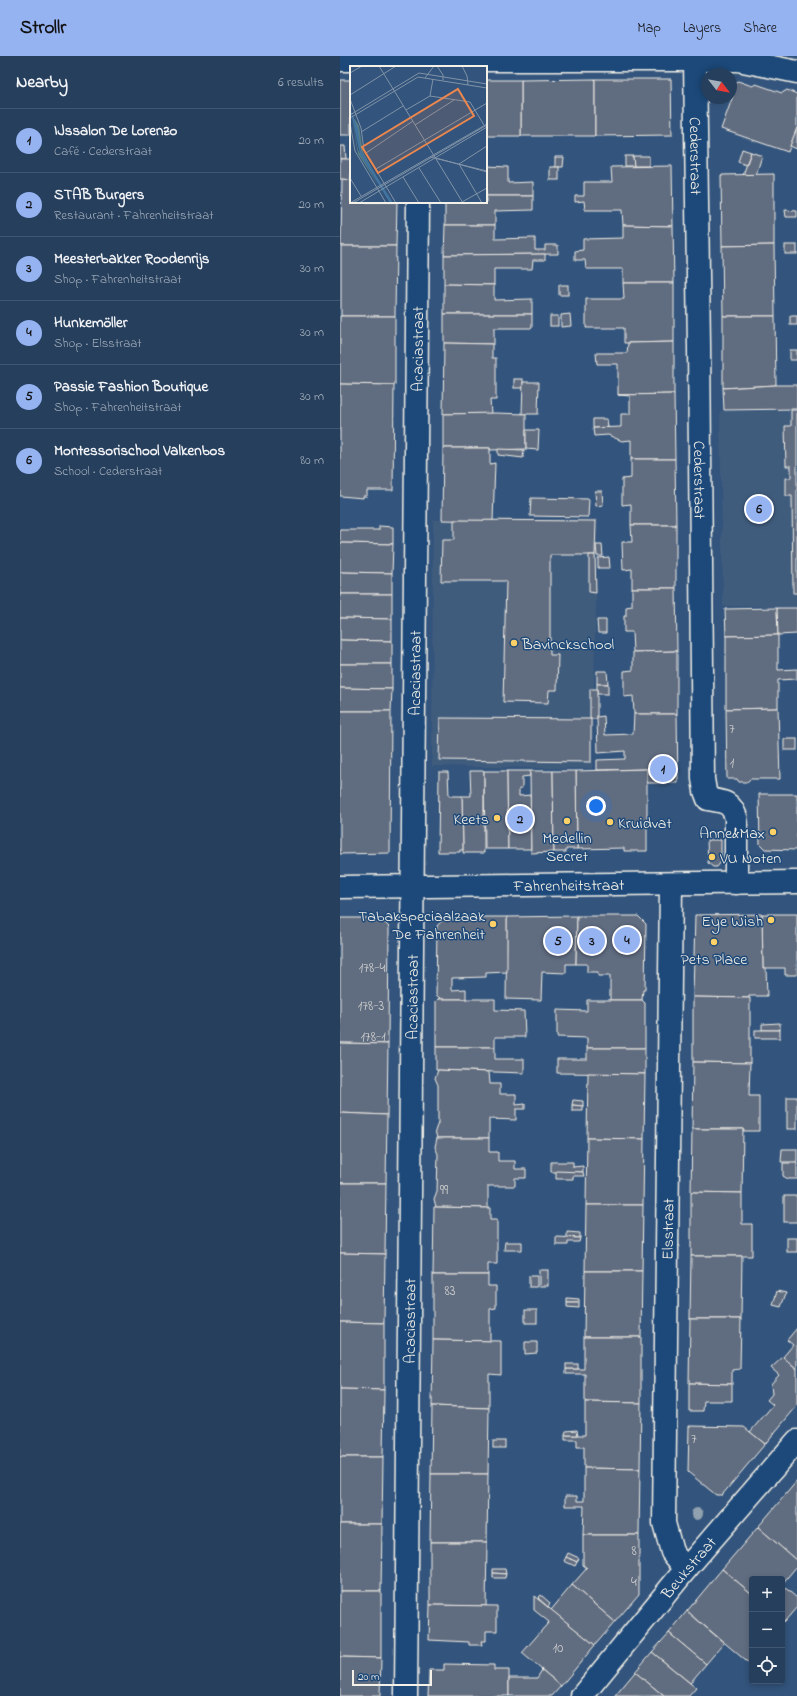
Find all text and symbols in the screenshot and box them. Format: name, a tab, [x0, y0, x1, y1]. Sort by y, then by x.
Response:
text: Strollr	[20, 15, 66, 42]
text: Map	[637, 18, 661, 39]
text: Layers	[683, 18, 721, 39]
text: Share	[743, 18, 777, 39]
inset map	[350, 66, 487, 203]
north arrow	[701, 68, 737, 104]
text: Nearby	[16, 70, 68, 95]
text: 6 results	[278, 73, 324, 92]
street label: Cederstraat	[682, 117, 707, 196]
text: IJssalon De Lorenzo	[54, 120, 177, 142]
text: 1	[27, 131, 31, 150]
text: 20 m	[299, 131, 324, 150]
text: Café · Cederstraat	[54, 142, 152, 161]
text: STAB Burgers	[54, 184, 144, 206]
text: 2	[26, 195, 32, 214]
text: 20 m	[299, 195, 324, 214]
text: Restaurant · Fahrenheitstraat	[54, 206, 214, 225]
text: Meesterbakker Roodenrijs	[54, 248, 209, 270]
text: 3	[26, 259, 32, 278]
text: 30 m	[300, 259, 324, 278]
text: Shop · Fahrenheitstraat	[54, 270, 182, 289]
street label: Acaciastraat	[406, 306, 431, 392]
text: Hunkemöller	[54, 312, 127, 334]
text: 4	[26, 323, 32, 342]
text: 30 m	[300, 323, 324, 342]
text: Shop · Elsstraat	[54, 334, 142, 353]
text: Passie Fashion Boutique	[54, 376, 208, 398]
text: 5	[25, 387, 33, 406]
text: 30 m	[300, 387, 324, 406]
text: Shop · Fahrenheitstraat	[54, 398, 182, 417]
text: Montessorischool Valkenbos	[54, 440, 225, 462]
street label: Cederstraat	[686, 441, 711, 520]
text: 6	[26, 451, 32, 470]
text: 80 m	[300, 451, 324, 470]
text: School · Cederstraat	[54, 462, 162, 481]
pin: 6	[746, 494, 772, 524]
street label: Acaciastraat	[404, 630, 429, 716]
place label: Bavinckschool	[521, 633, 614, 657]
marker: Bavinckschool	[509, 638, 519, 648]
house number: 7	[729, 719, 735, 740]
house number: 1	[730, 753, 735, 774]
pin: 1	[650, 754, 676, 784]
your location	[586, 796, 606, 816]
pin: 2	[507, 804, 533, 834]
place label: Keets	[453, 808, 489, 832]
place label: Kruidvat	[618, 812, 673, 836]
marker: Keets	[492, 813, 502, 823]
marker: Medellin Secret	[562, 816, 572, 826]
marker: Kruidvat	[605, 817, 615, 827]
place label: Anne&Max	[699, 822, 765, 846]
place label: Medellin Secret	[542, 827, 592, 869]
marker: Anne&Max	[768, 827, 778, 837]
place label: VU Noten	[719, 847, 781, 871]
marker: VU Noten	[707, 852, 717, 862]
street label: Fahrenheitstraat	[512, 874, 625, 899]
place label: Tabakspeciaalzaak De Fahrenheit	[358, 905, 486, 947]
place label: Eye Wish	[701, 910, 763, 934]
marker: Eye Wish	[766, 915, 776, 925]
marker: Tabakspeciaalzaak De Fahrenheit	[488, 919, 498, 929]
pin: 4	[614, 925, 640, 955]
pin: 5	[545, 926, 571, 956]
pin: 3	[579, 926, 605, 956]
marker: Pets Place	[709, 937, 719, 947]
place label: Pets Place	[681, 948, 748, 972]
street label: Acaciastraat	[401, 954, 426, 1040]
house number: 178-4	[359, 958, 385, 979]
house number: 178-3	[358, 996, 384, 1017]
house number: 178-1	[360, 1027, 386, 1048]
house number: 99	[440, 1180, 449, 1201]
street label: Elsstraat	[656, 1197, 682, 1260]
street label: Acaciastraat	[399, 1278, 423, 1364]
house number: 83	[444, 1281, 456, 1302]
house number: 7	[691, 1429, 697, 1450]
street label: Beukstraat	[656, 1531, 723, 1606]
house number: 8	[631, 1541, 637, 1562]
house number: 4	[631, 1572, 637, 1593]
map controls	[749, 1576, 785, 1684]
button: +	[749, 1576, 785, 1612]
button: −	[749, 1612, 785, 1648]
house number: 10	[553, 1638, 563, 1659]
button: locate	[749, 1648, 785, 1684]
scale bar	[352, 1668, 432, 1687]
text: 20 m	[358, 1669, 380, 1685]

